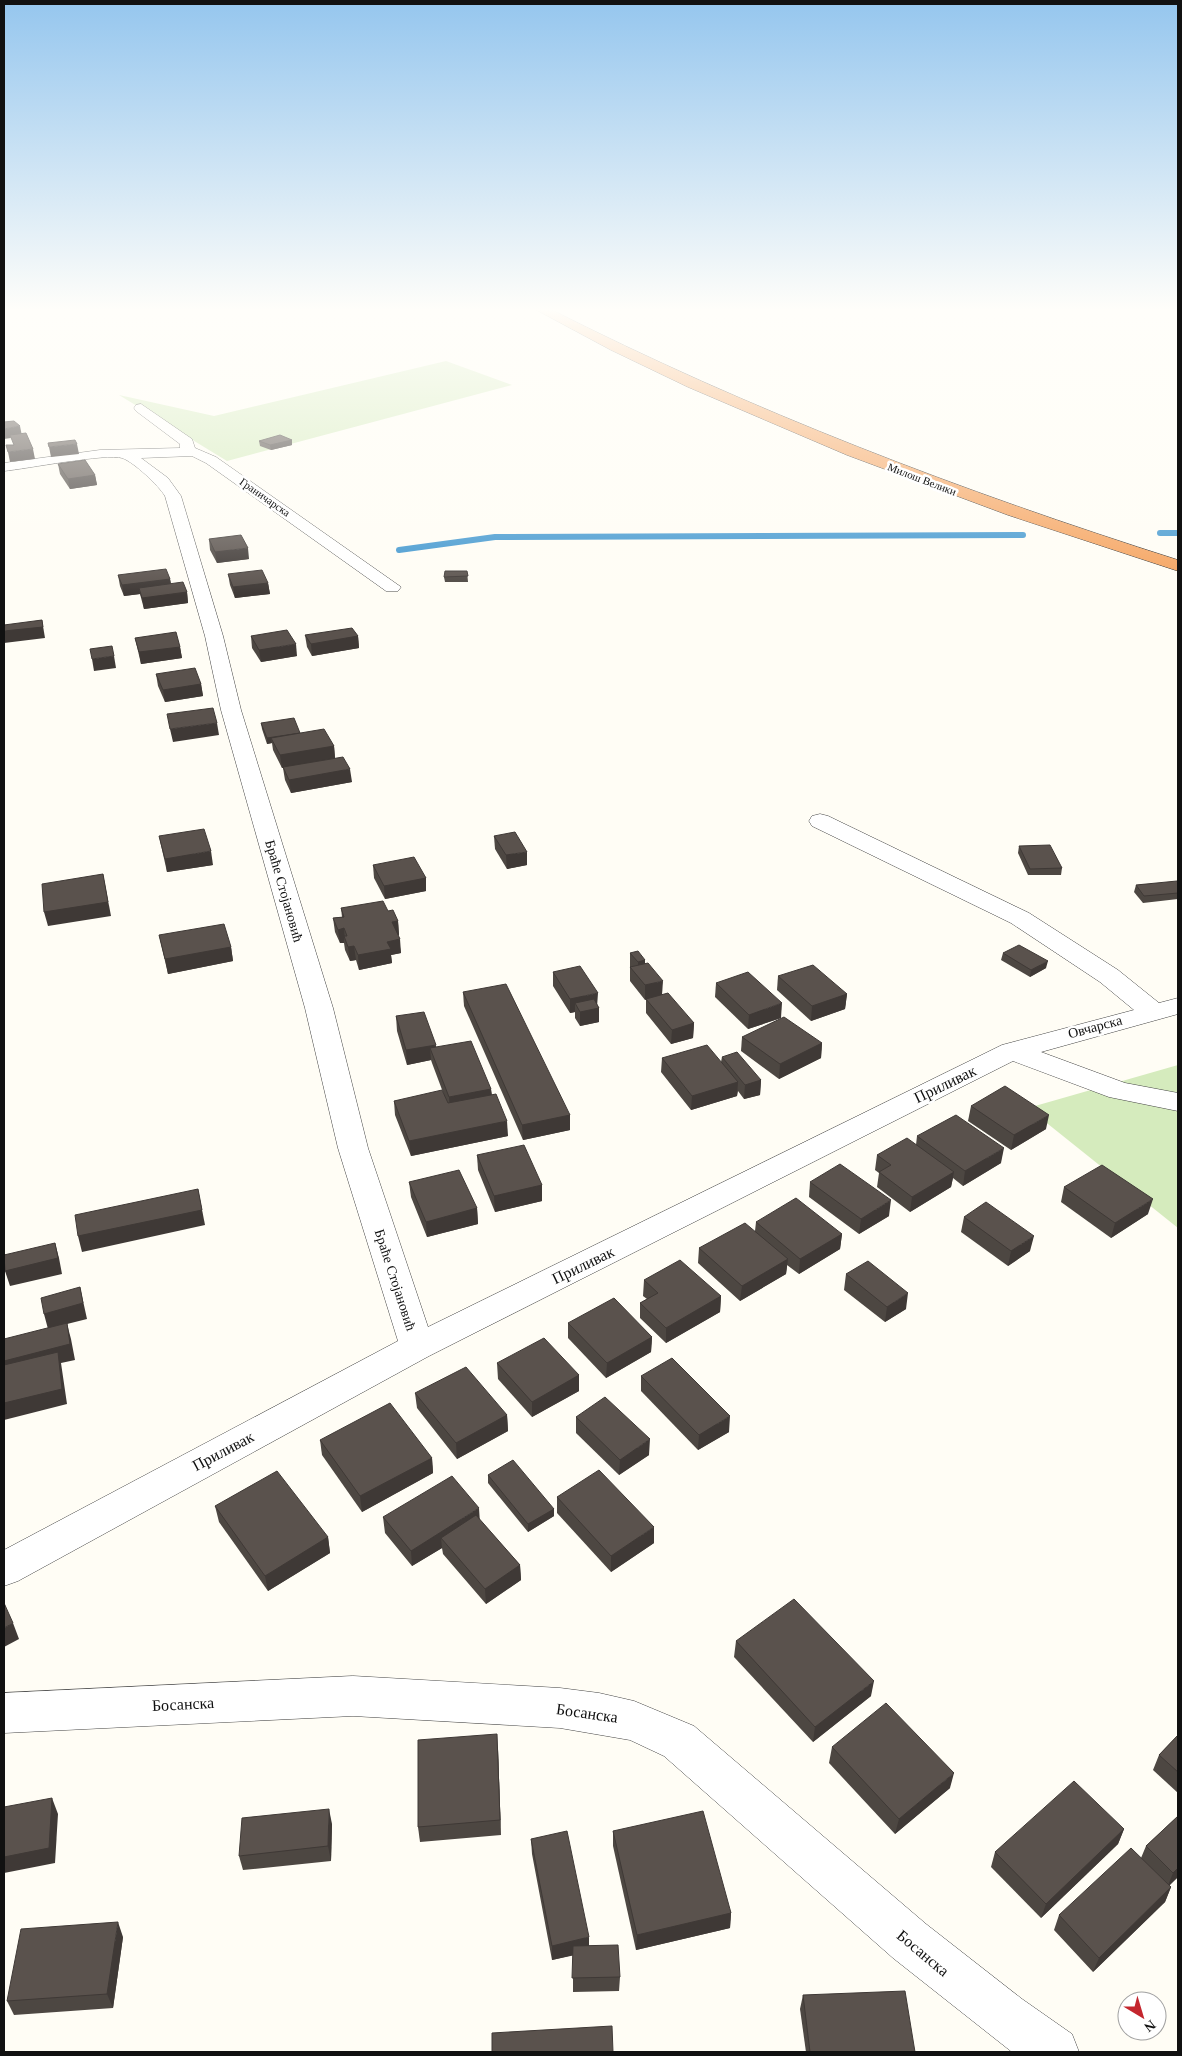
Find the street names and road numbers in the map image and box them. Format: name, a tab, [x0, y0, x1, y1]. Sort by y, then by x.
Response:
street label: Милош Велики	[886, 460, 958, 498]
street label: Граничарска	[238, 475, 293, 519]
street label: Браће Стојановић	[262, 838, 306, 944]
street label: Овчарска	[1066, 1012, 1124, 1041]
street label: Приливак	[911, 1062, 979, 1107]
street label: Браће Стојановић	[372, 1227, 418, 1333]
street label: Приливак	[549, 1243, 617, 1288]
street label: Приливак	[189, 1428, 257, 1475]
street label: Босанска	[151, 1694, 215, 1714]
street label: Босанска	[555, 1700, 619, 1726]
street label: Босанска	[894, 1926, 952, 1980]

